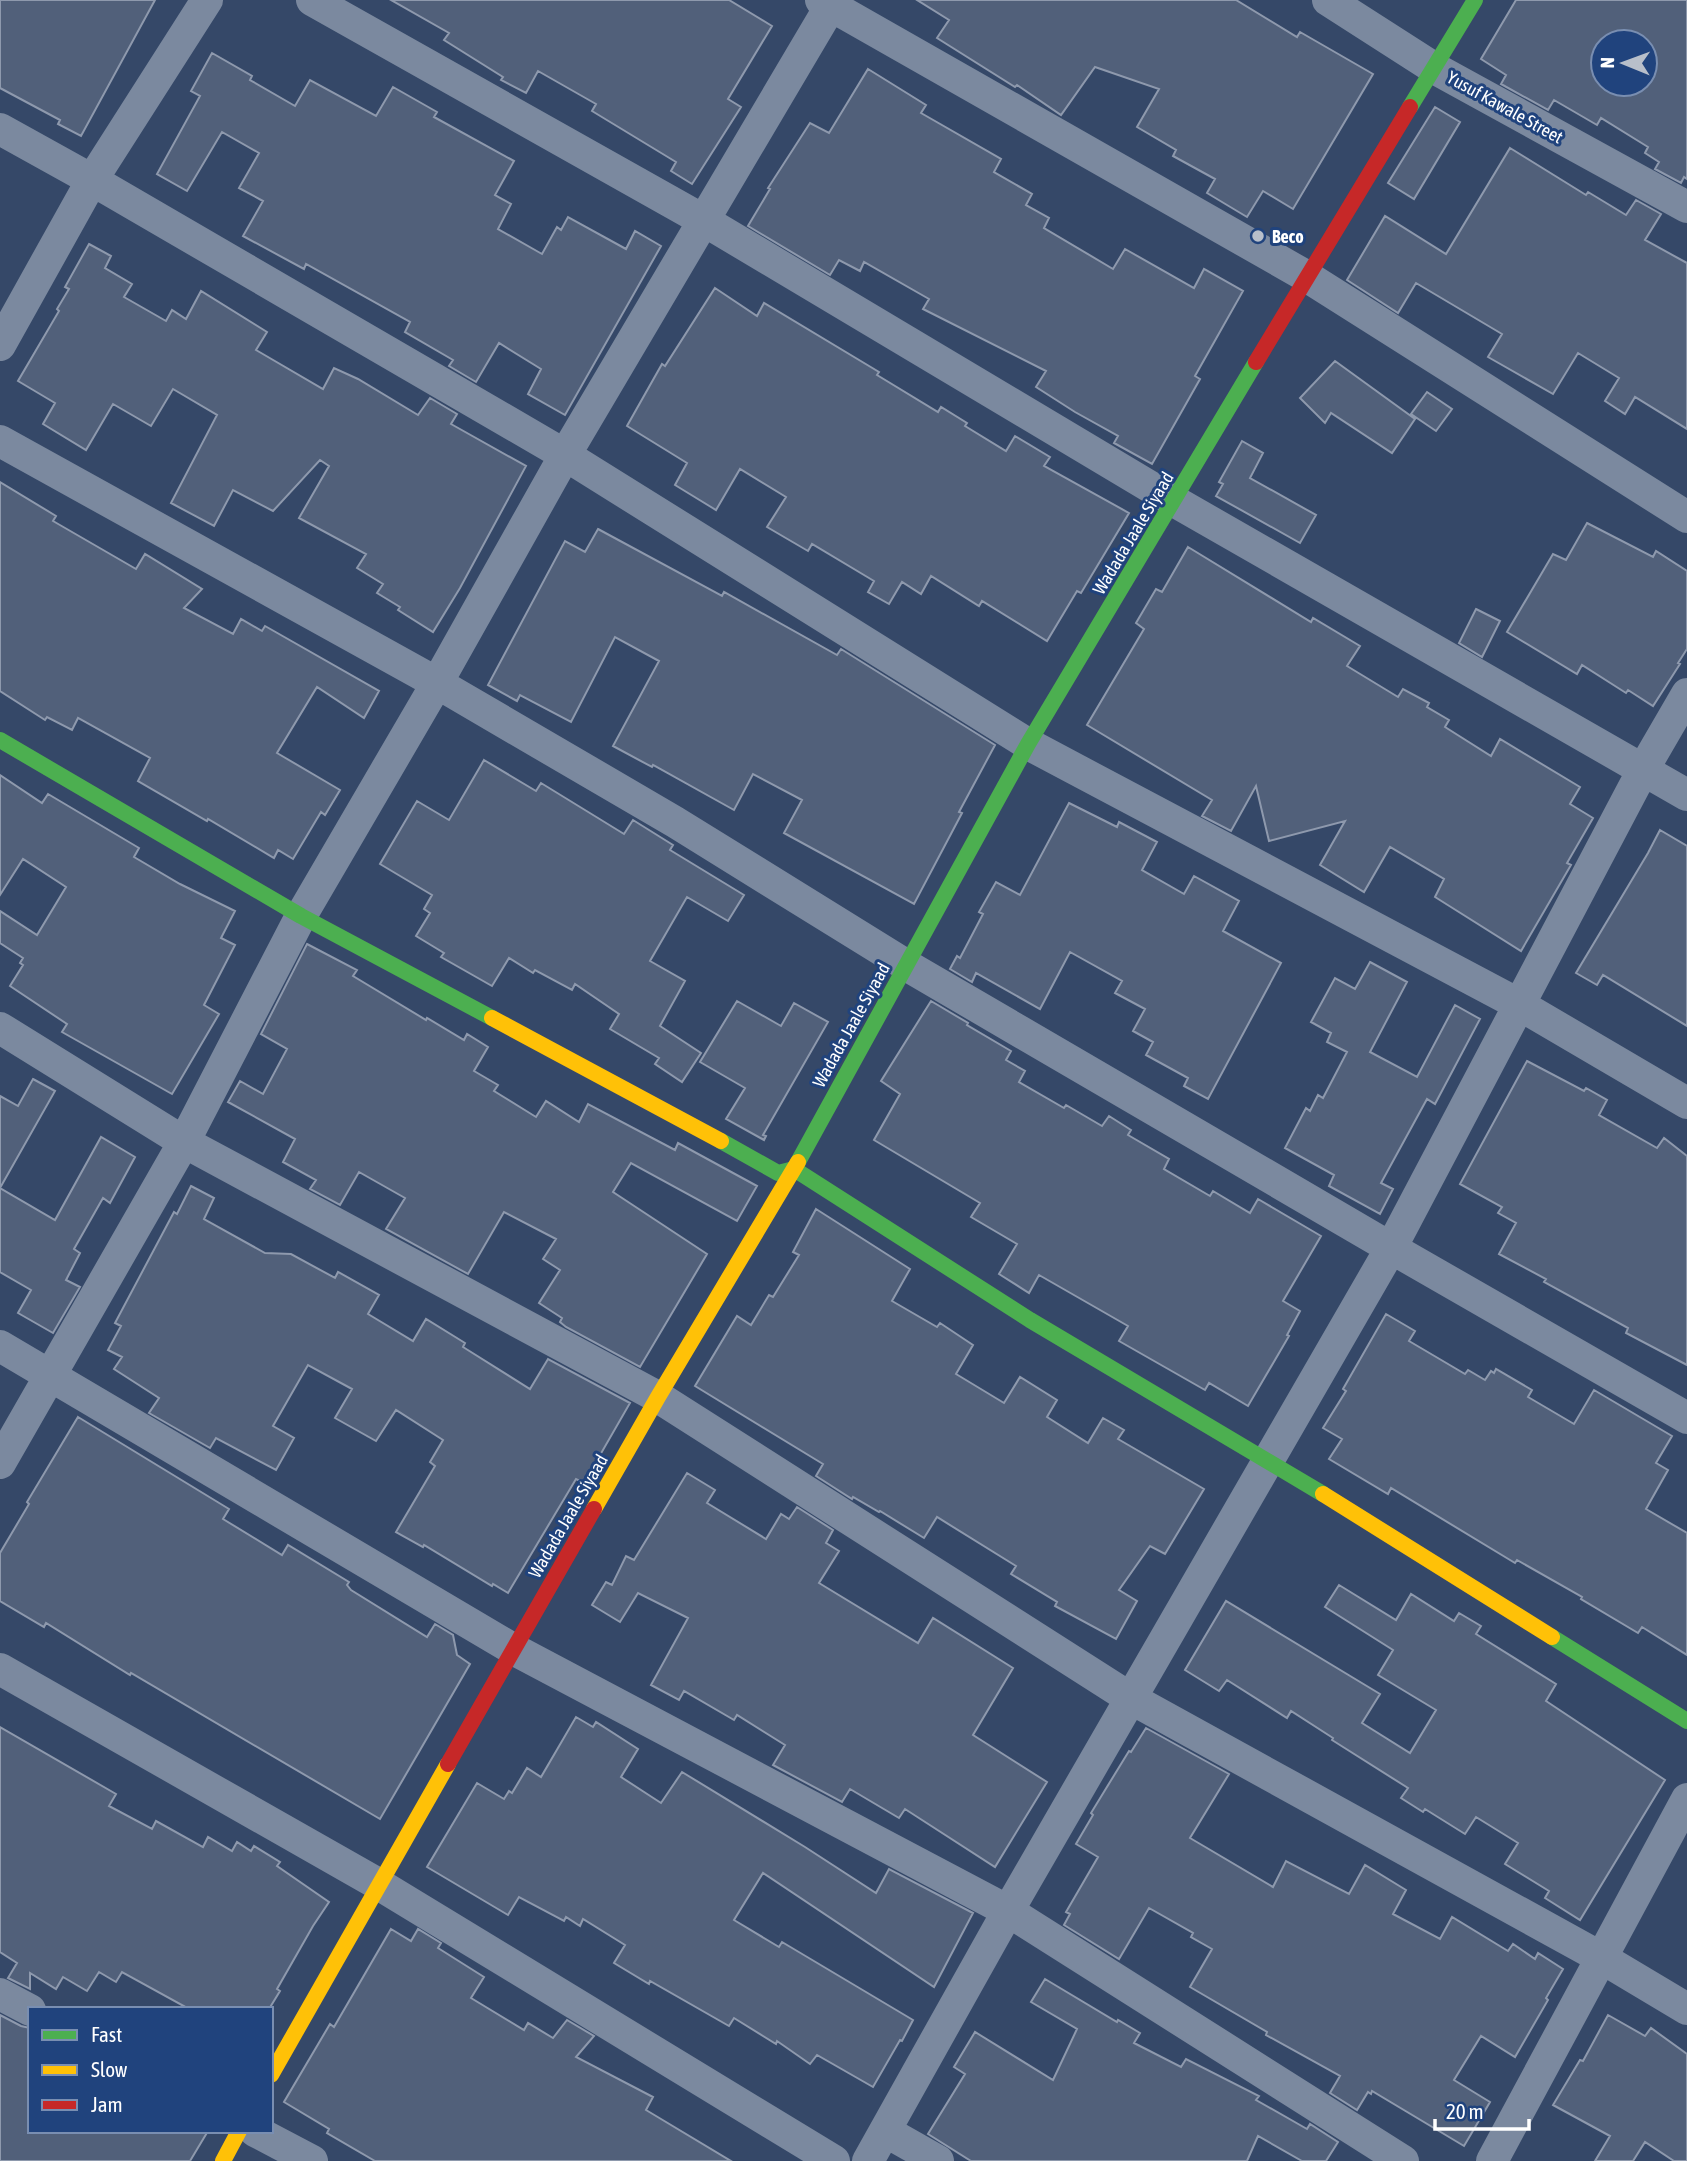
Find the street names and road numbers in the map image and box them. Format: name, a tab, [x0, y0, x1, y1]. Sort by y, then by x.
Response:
street label: Yusuf Kawale Street	[1443, 66, 1567, 148]
street label: Wadada Jaale Siyaad	[1088, 468, 1178, 598]
street label: Wadada Jaale Siyaad	[808, 959, 894, 1091]
street label: Wadada Jaale Siyaad	[524, 1451, 612, 1581]

